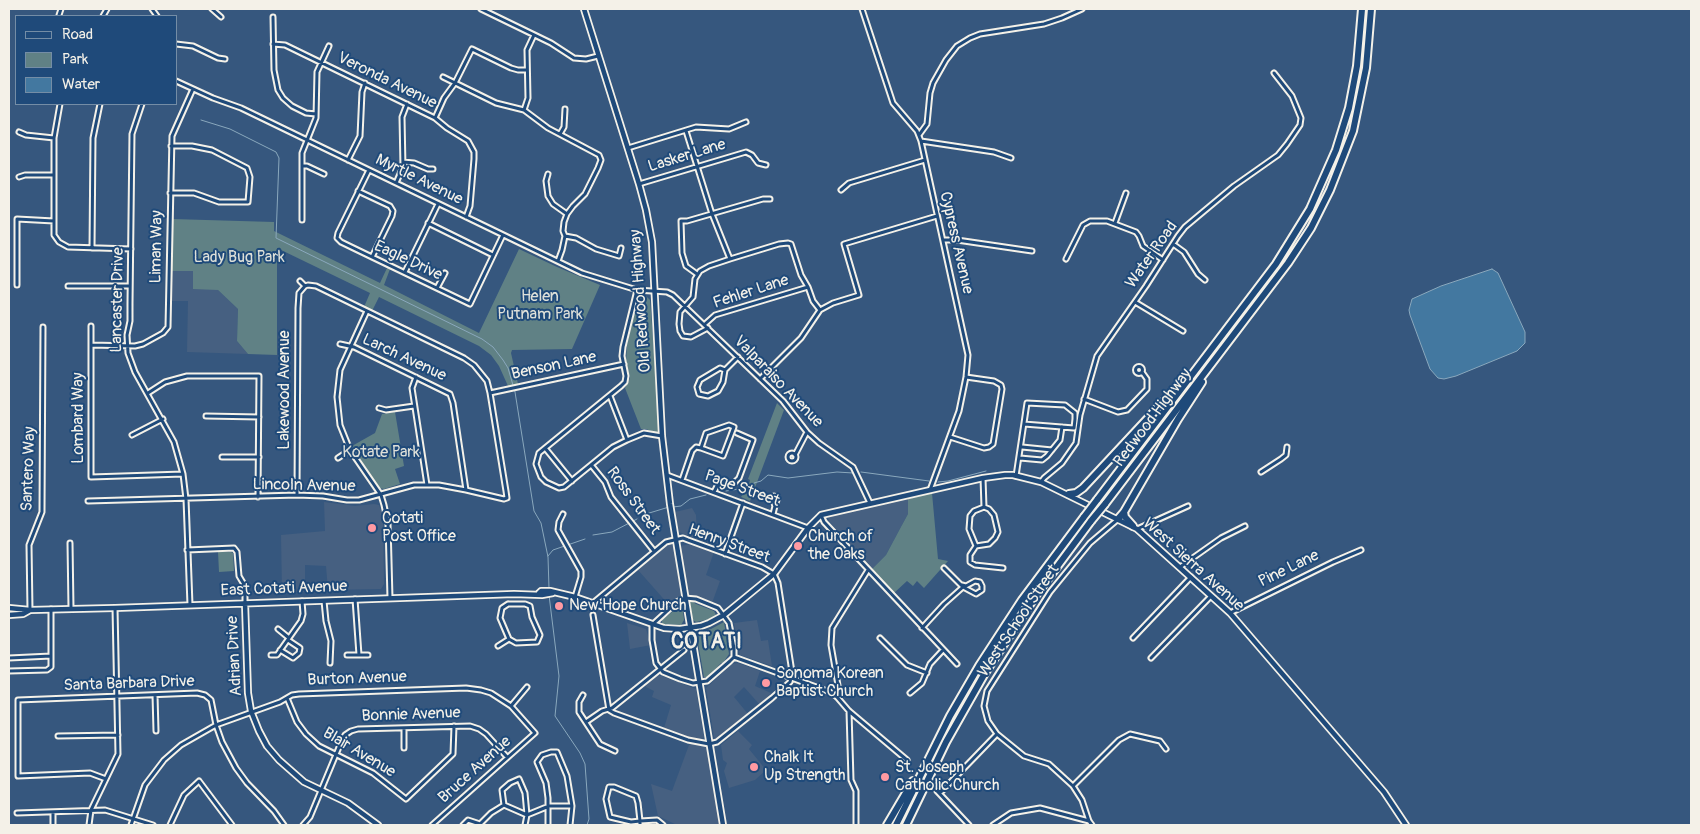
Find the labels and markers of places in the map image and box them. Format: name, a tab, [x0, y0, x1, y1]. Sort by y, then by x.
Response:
place label: Cotati Post Office	[382, 509, 456, 547]
marker: Cotati Post Office	[366, 522, 378, 534]
place label: Church of the Oaks	[808, 527, 873, 565]
marker: Church of the Oaks	[792, 540, 804, 552]
place label: New Hope Church	[569, 596, 687, 616]
marker: New Hope Church	[553, 600, 565, 612]
place label: Sonoma Korean Baptist Church	[776, 664, 884, 702]
marker: Sonoma Korean Baptist Church	[760, 677, 772, 689]
place label: Chalk It Up Strength	[764, 748, 845, 786]
place label: St. Joseph Catholic Church	[895, 758, 999, 796]
marker: Chalk It Up Strength	[748, 761, 760, 773]
marker: St. Joseph Catholic Church	[879, 771, 891, 783]

